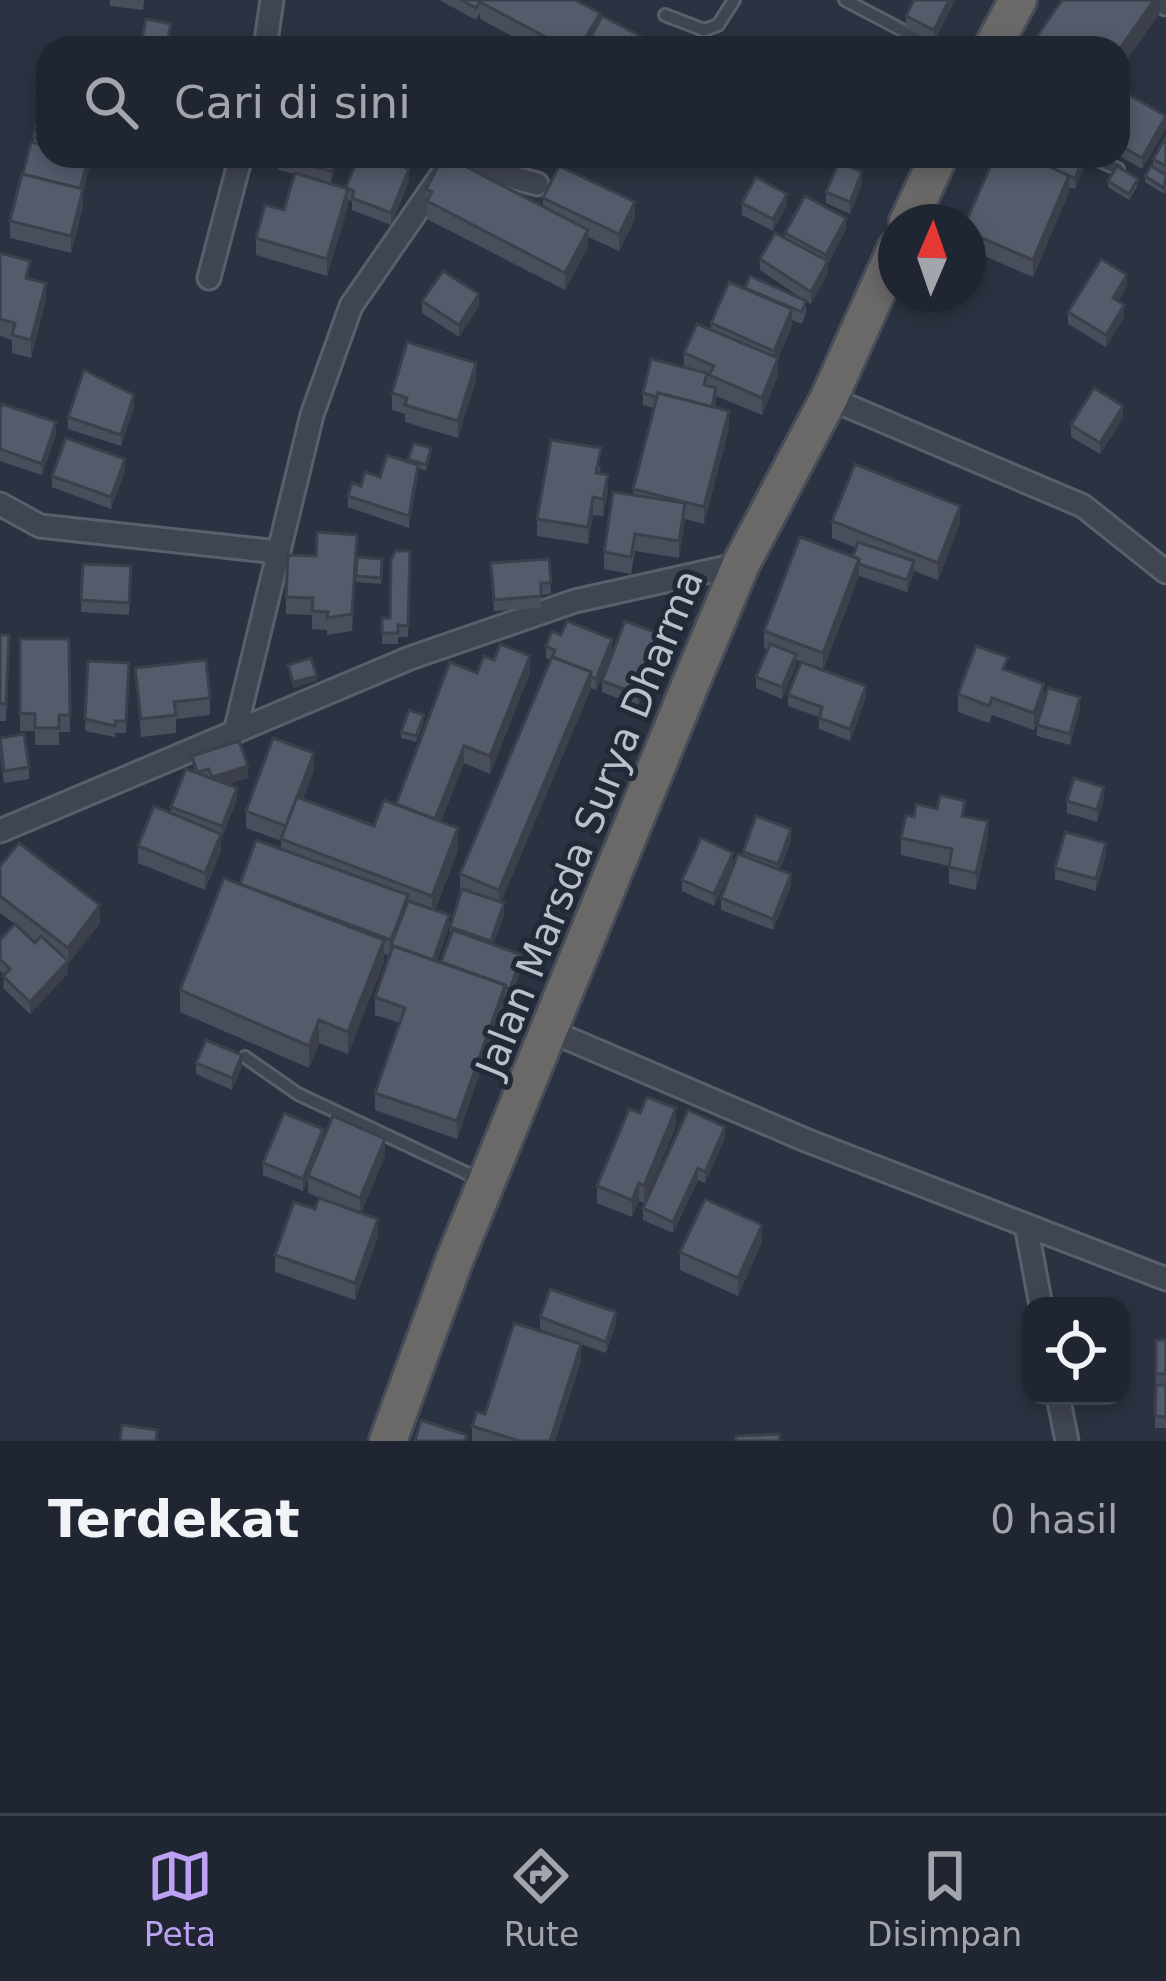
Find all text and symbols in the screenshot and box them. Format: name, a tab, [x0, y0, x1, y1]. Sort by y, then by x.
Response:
search box	[36, 36, 1130, 168]
icon: search	[78, 69, 144, 135]
text: Cari di sini	[174, 76, 411, 129]
north arrow	[878, 204, 986, 312]
street label: Jalan Marsda Surya Dharma	[466, 563, 712, 1086]
map controls	[1022, 1297, 1130, 1405]
button: locate	[1022, 1297, 1130, 1405]
text: Terdekat	[48, 1490, 300, 1549]
text: 0 hasil	[990, 1497, 1118, 1542]
tab: Peta	[144, 1843, 216, 1954]
tab: Rute	[504, 1843, 579, 1954]
tab: Disimpan	[867, 1843, 1022, 1954]

